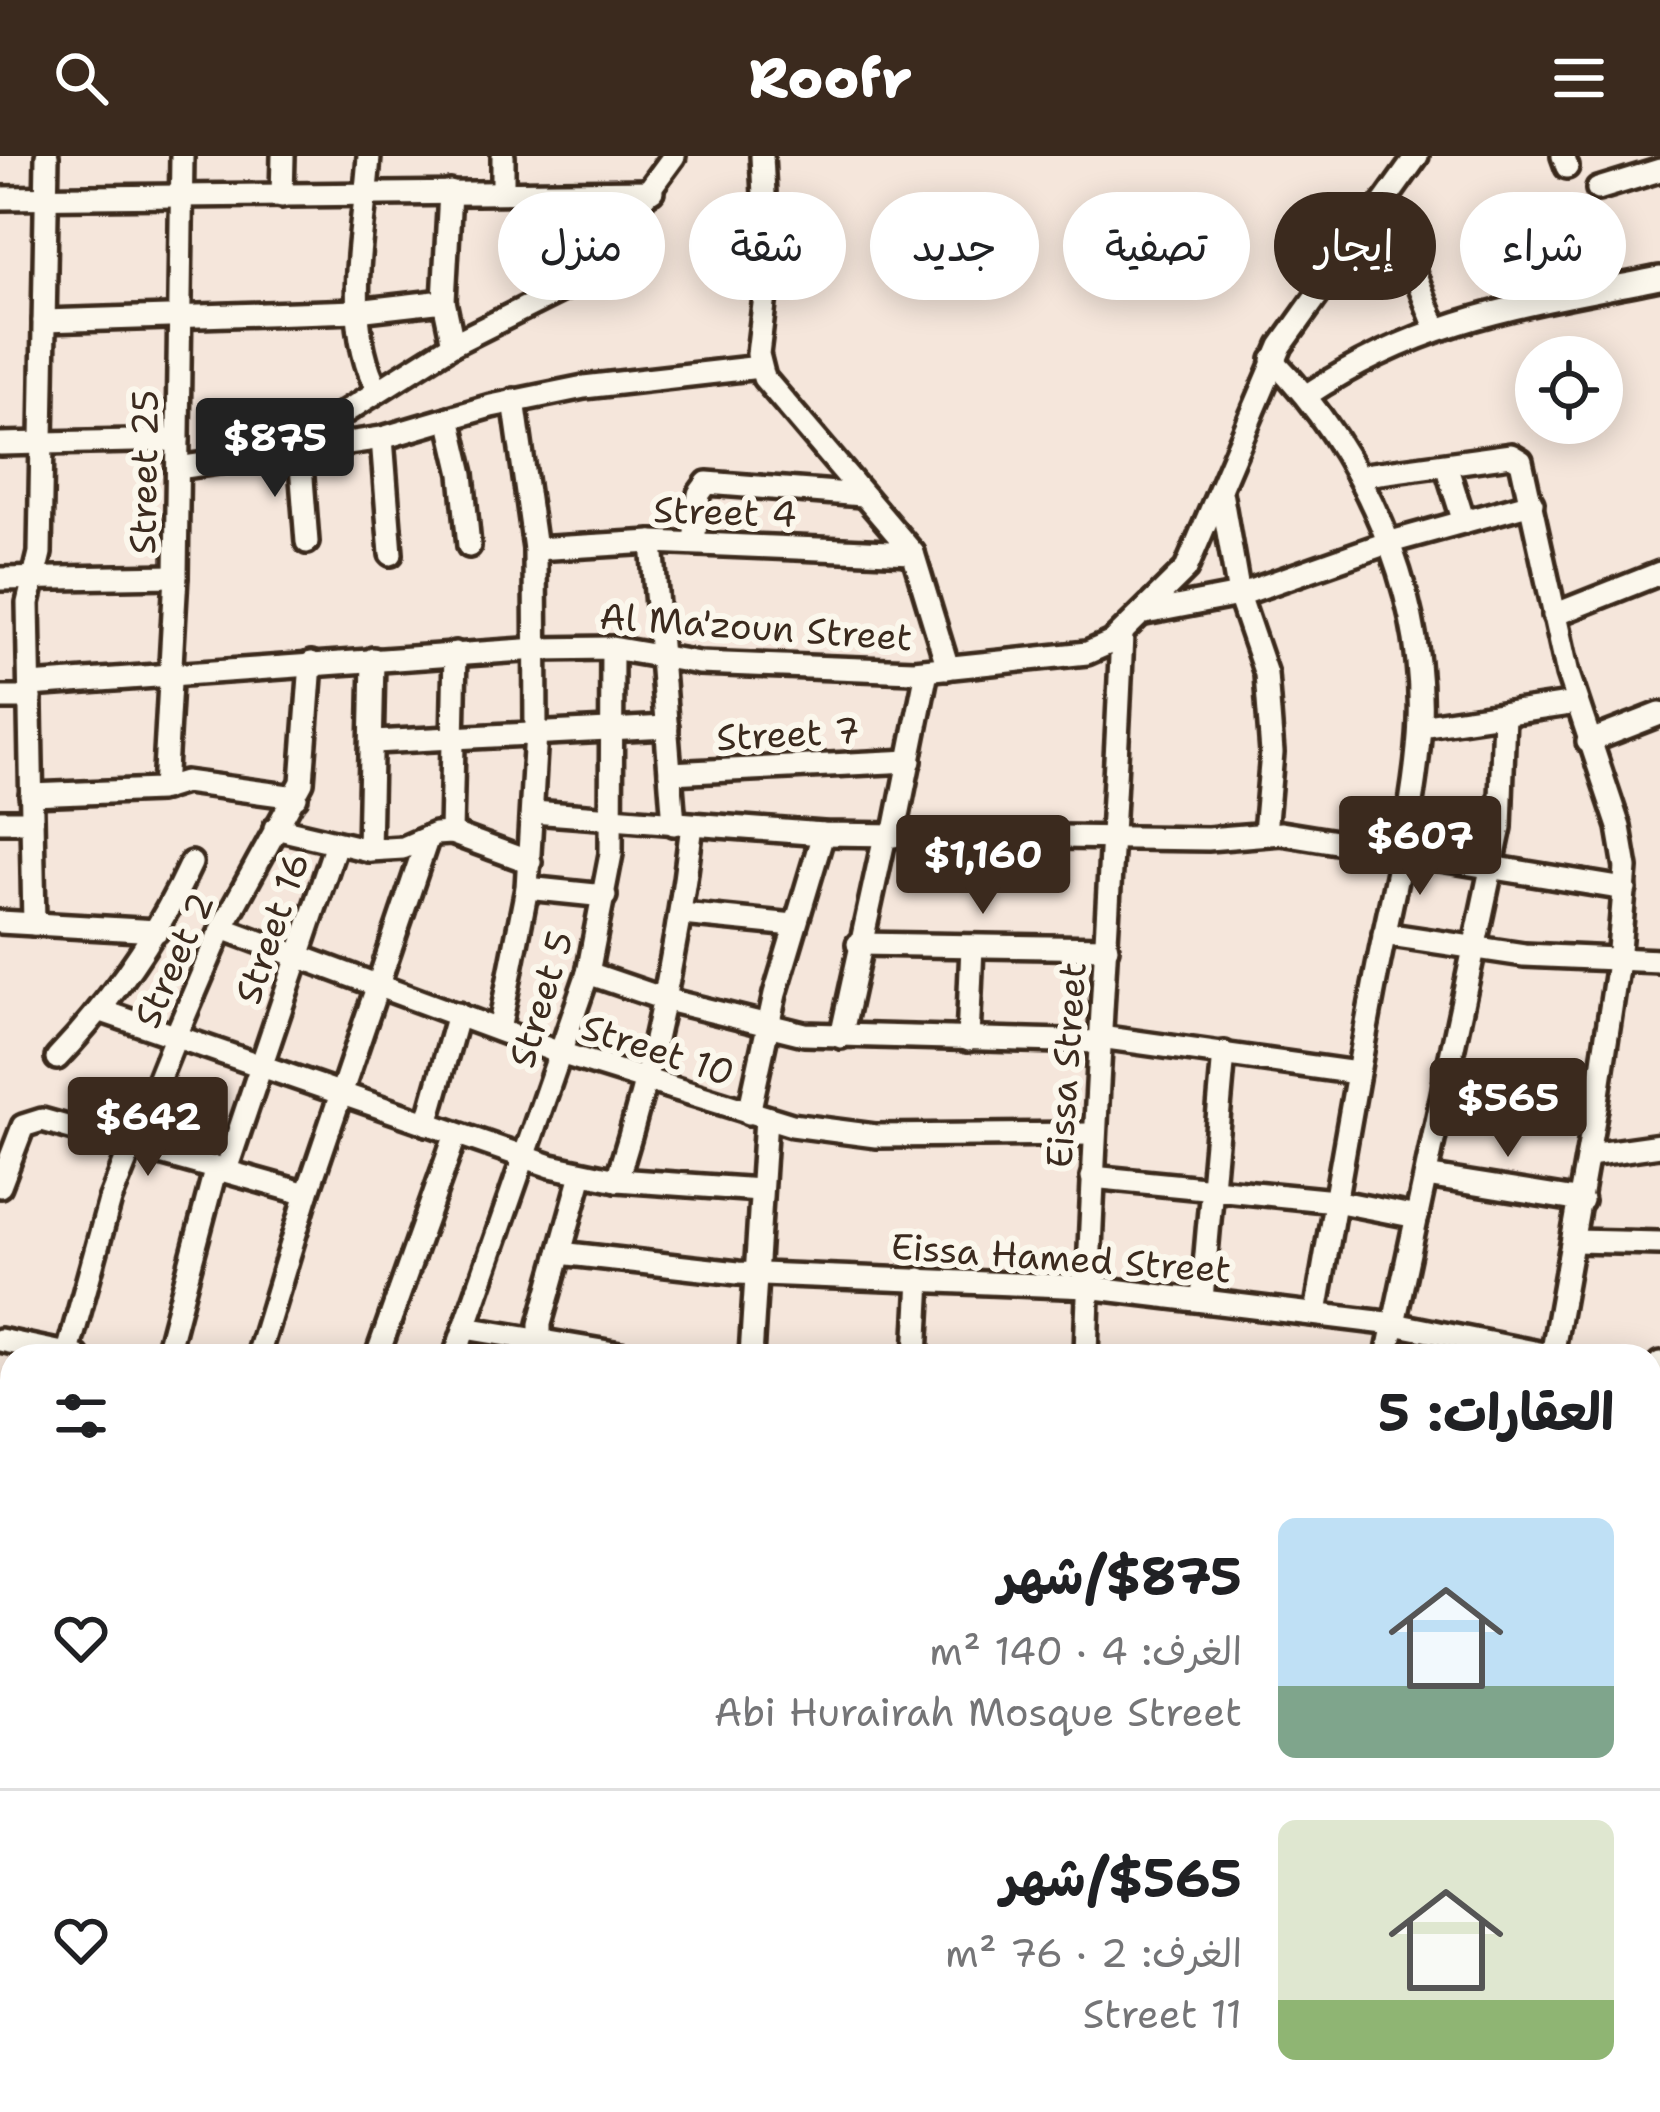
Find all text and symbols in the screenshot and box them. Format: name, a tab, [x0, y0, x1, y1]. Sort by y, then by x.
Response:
text: Roofr	[748, 42, 912, 114]
icon: search	[48, 45, 114, 111]
icon: menu	[1546, 45, 1612, 111]
chip: منزل	[498, 192, 665, 300]
chip: شقة	[689, 192, 846, 300]
chip: جديد	[870, 192, 1039, 300]
chip: تصفية	[1063, 192, 1250, 300]
chip: إيجار	[1274, 192, 1436, 300]
chip: شراء	[1460, 192, 1626, 300]
map controls	[1515, 336, 1623, 444]
button: locate	[1515, 336, 1623, 444]
street label: Street 25	[118, 389, 170, 555]
pin: $875	[204, 398, 346, 500]
text: $875	[223, 411, 327, 463]
street label: Street 4	[653, 485, 797, 539]
street label: Al Ma'zoun Street	[598, 592, 914, 662]
street label: Street 7	[715, 706, 861, 762]
pin: $607	[1349, 796, 1491, 898]
text: $607	[1366, 809, 1474, 861]
pin: $1,160	[885, 815, 1081, 917]
text: $1,160	[923, 828, 1043, 880]
street label: Street 16	[223, 846, 321, 1010]
street label: Street 2	[122, 885, 226, 1035]
street label: Street 5	[497, 925, 585, 1073]
street label: Eissa Street	[1034, 960, 1098, 1170]
street label: Street 10	[576, 1002, 740, 1098]
pin: $565	[1437, 1058, 1579, 1160]
text: $565	[1457, 1071, 1559, 1123]
pin: $642	[77, 1077, 219, 1179]
text: $642	[95, 1090, 201, 1142]
street label: Eissa Hamed Street	[889, 1222, 1233, 1294]
text: العقارات: 5	[1378, 1378, 1614, 1446]
icon: filters	[48, 1383, 114, 1449]
text: $875/شهر	[999, 1542, 1242, 1610]
icon: home	[1374, 1566, 1518, 1710]
icon: heart	[48, 1605, 114, 1671]
text: الغرف: 4 · 140 m²	[929, 1625, 1242, 1677]
text: Abi Hurairah Mosque Street	[714, 1686, 1242, 1738]
text: $565/شهر	[1001, 1844, 1242, 1912]
icon: home	[1374, 1868, 1518, 2012]
icon: heart	[48, 1907, 114, 1973]
text: الغرف: 2 · 76 m²	[945, 1927, 1242, 1979]
text: Street 11	[1083, 1988, 1242, 2040]

